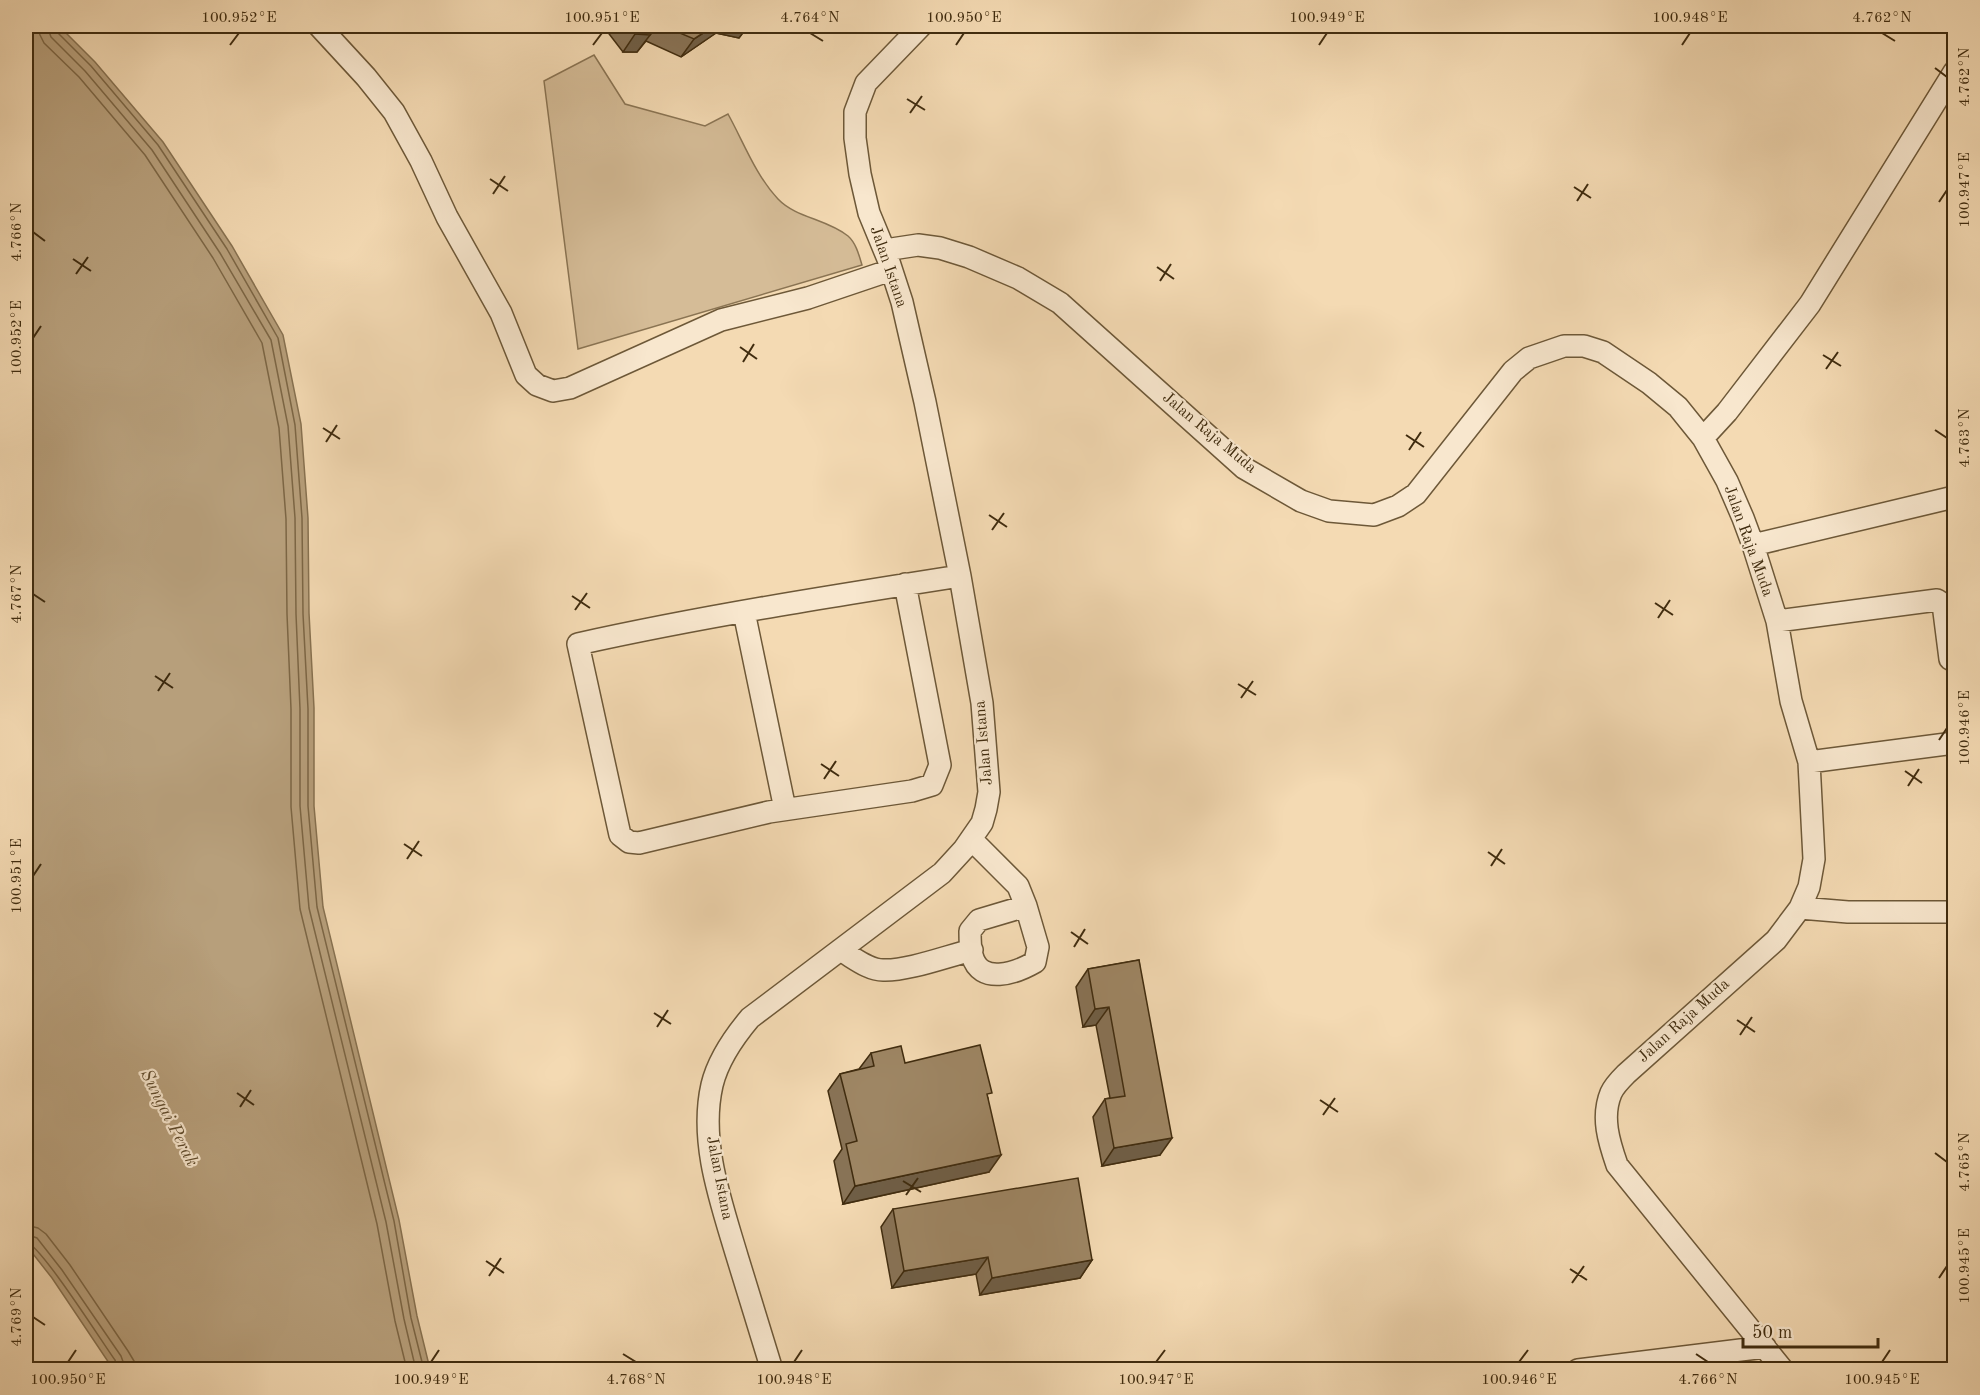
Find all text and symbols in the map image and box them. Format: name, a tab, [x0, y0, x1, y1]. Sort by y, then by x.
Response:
text: 100.952°E	[201, 11, 277, 26]
text: 100.951°E	[564, 11, 640, 26]
text: 4.764°N	[780, 11, 840, 26]
text: 100.950°E	[926, 11, 1002, 26]
text: 100.949°E	[1289, 11, 1365, 26]
text: 100.948°E	[1652, 11, 1728, 26]
text: 4.762°N	[1852, 11, 1912, 26]
text: 4.762°N	[1958, 47, 1973, 107]
text: 100.947°E	[1958, 152, 1973, 228]
text: 4.766°N	[10, 202, 25, 262]
street label: Jalan Istana	[867, 224, 909, 310]
text: 100.952°E	[10, 300, 25, 376]
street label: Jalan Raja Muda	[1159, 389, 1259, 477]
text: 4.763°N	[1958, 408, 1973, 468]
street label: Jalan Raja Muda	[1720, 483, 1776, 599]
text: 4.767°N	[10, 564, 25, 624]
text: 100.946°E	[1958, 690, 1973, 766]
street label: Jalan Istana	[972, 700, 996, 786]
text: 100.951°E	[10, 838, 25, 914]
street label: Jalan Raja Muda	[1635, 976, 1733, 1066]
water label: Sungai Perak	[137, 1066, 201, 1170]
text: 4.765°N	[1958, 1132, 1973, 1192]
street label: Jalan Istana	[703, 1135, 735, 1221]
text: 100.945°E	[1958, 1228, 1973, 1304]
text: 4.769°N	[10, 1287, 25, 1347]
scale bar	[1743, 1311, 1878, 1349]
text: 50 m	[1752, 1324, 1792, 1342]
text: 100.950°E	[30, 1373, 106, 1388]
text: 100.949°E	[393, 1373, 469, 1388]
text: 4.768°N	[606, 1373, 666, 1388]
text: 100.948°E	[756, 1373, 832, 1388]
text: 100.947°E	[1118, 1373, 1194, 1388]
text: 100.946°E	[1481, 1373, 1557, 1388]
text: 4.766°N	[1678, 1373, 1738, 1388]
text: 100.945°E	[1844, 1373, 1920, 1388]

